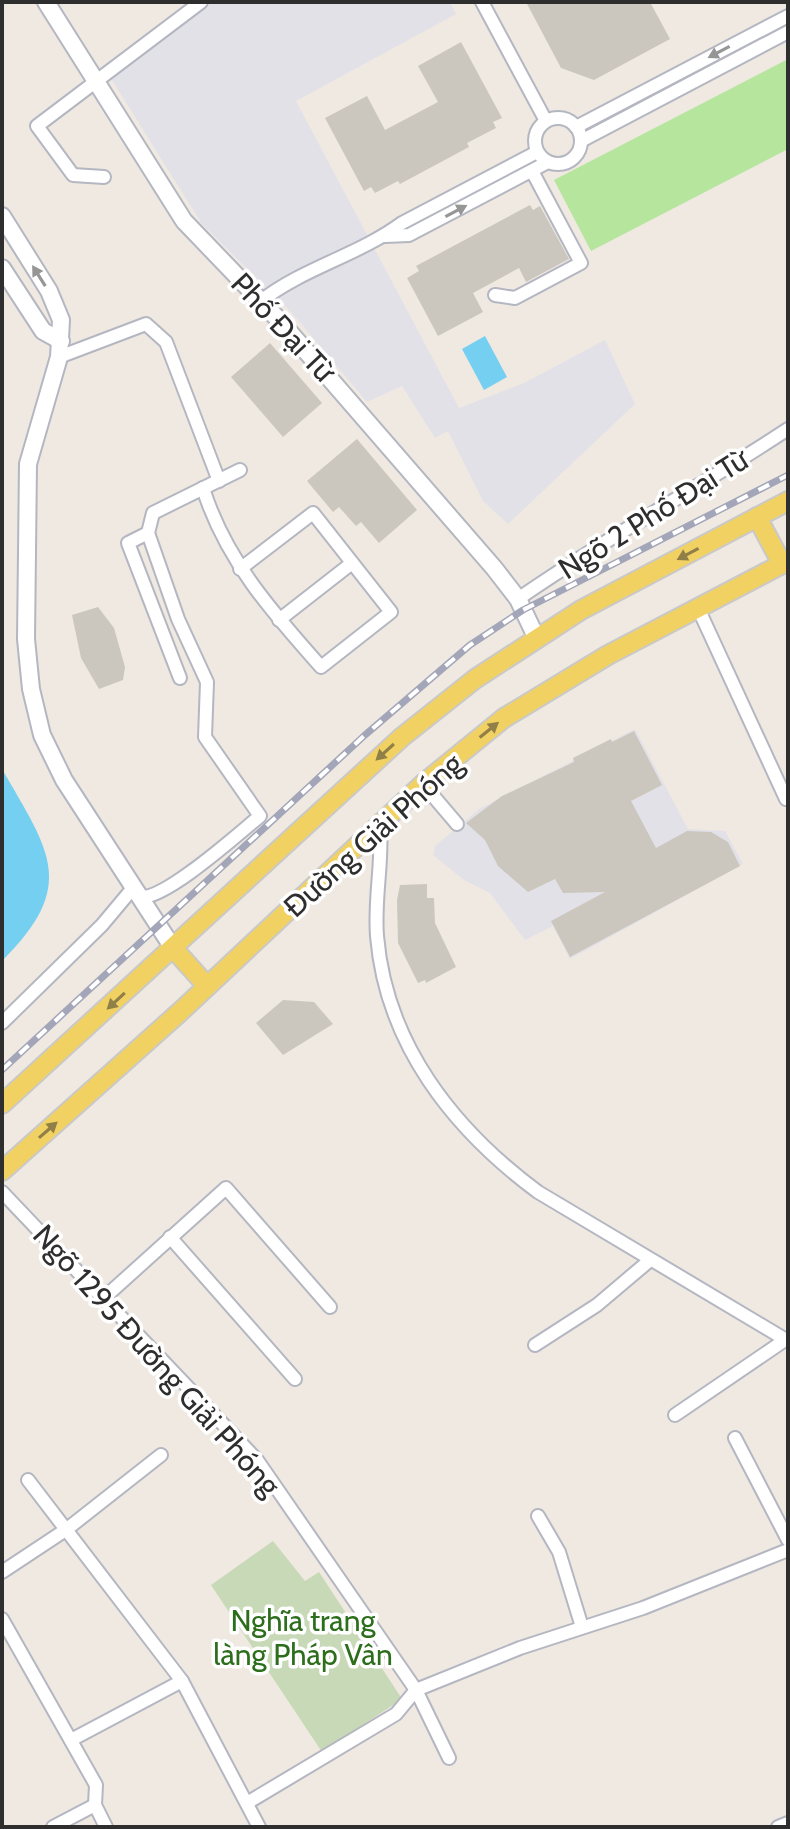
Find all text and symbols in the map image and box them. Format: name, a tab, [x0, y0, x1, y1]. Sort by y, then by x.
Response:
one-way arrow	[708, 45, 730, 59]
one-way arrow	[445, 204, 468, 217]
one-way arrow	[33, 265, 47, 287]
street label: Phố Đại Từ	[223, 265, 344, 391]
street label: Ngõ 2 Phố Đại Từ	[551, 440, 756, 587]
one-way arrow	[676, 547, 699, 560]
one-way arrow	[479, 723, 499, 739]
one-way arrow	[375, 743, 395, 760]
street label: Đường Giải Phóng	[276, 744, 471, 925]
one-way arrow	[107, 992, 126, 1010]
one-way arrow	[38, 1122, 57, 1140]
street label: Ngõ 1295 Đường Giải Phóng	[25, 1217, 289, 1504]
park label: Nghĩa trang làng Pháp Vân	[213, 1602, 393, 1673]

